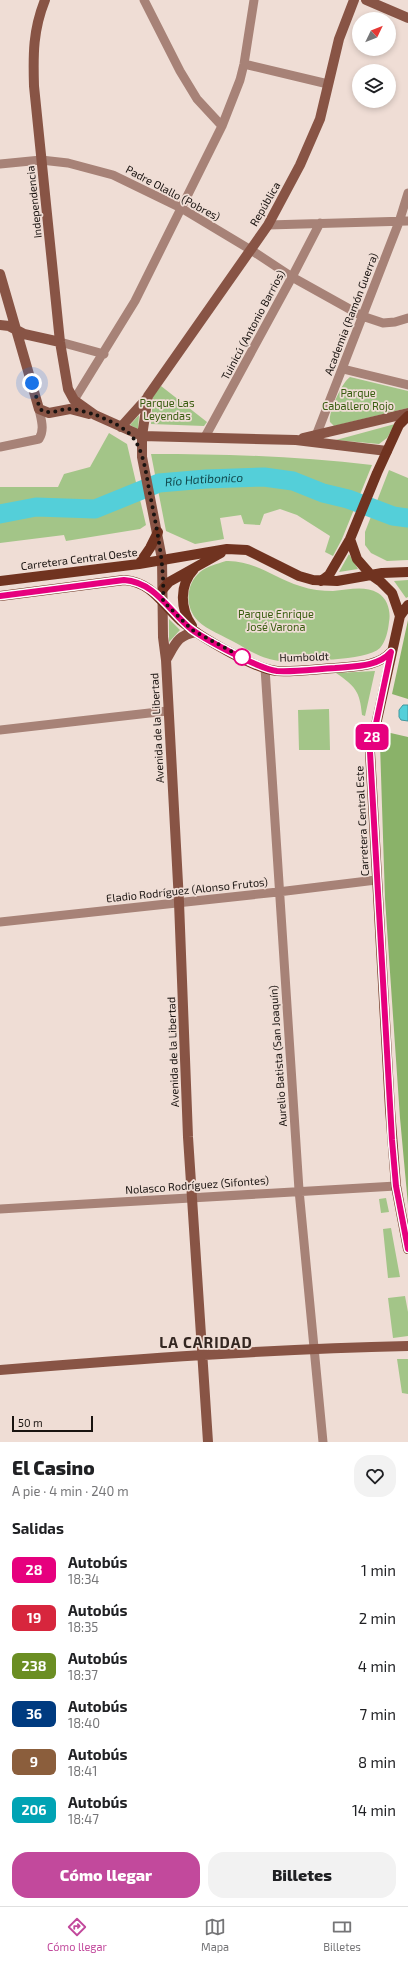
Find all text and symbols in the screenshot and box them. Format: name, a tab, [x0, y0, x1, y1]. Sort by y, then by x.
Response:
north arrow	[352, 12, 396, 56]
map controls	[352, 12, 396, 108]
button: layers	[352, 64, 396, 108]
street label: Padre Olallo (Pobres)	[124, 162, 223, 223]
street label: Independencia	[23, 165, 44, 239]
street label: República	[247, 179, 282, 228]
street label: Academia (Ramón Guerra)	[321, 251, 380, 377]
street label: Tuinicú (Antonio Barrios)	[218, 268, 287, 382]
your location	[22, 373, 42, 393]
park label: Parque Caballero Rojo	[322, 386, 394, 413]
park label: Parque Las Leyendas	[140, 396, 195, 422]
water label: Río Hatibonico	[164, 470, 244, 488]
street label: Carretera Central Oeste	[20, 545, 138, 572]
park label: Parque Enrique José Varona	[238, 607, 314, 633]
unlabelled marker	[233, 648, 251, 666]
street label: Humboldt	[279, 649, 329, 664]
street label: Avenida de la Libertad	[147, 673, 166, 783]
line badge: 28	[354, 724, 390, 750]
text: 28	[364, 728, 380, 745]
street label: Carretera Central Este	[352, 765, 371, 876]
street label: Eladio Rodríguez (Alonso Frutos)	[105, 875, 269, 904]
street label: Aurelio Batista (San Joaquín)	[266, 985, 289, 1127]
street label: Avenida de la Libertad	[164, 997, 181, 1107]
street label: Nolasco Rodríguez (Sifontes)	[125, 1173, 269, 1196]
district label: LA CARIDAD	[159, 1333, 253, 1351]
scale bar	[12, 1414, 93, 1433]
text: 50 m	[18, 1416, 43, 1429]
button: heart	[354, 1455, 396, 1497]
text: El Casino	[12, 1456, 95, 1479]
text: A pie · 4 min · 240 m	[12, 1483, 129, 1499]
text: Salidas	[12, 1519, 64, 1537]
text: Autobús	[68, 1553, 127, 1571]
text: 28	[26, 1561, 42, 1578]
text: 1 min	[361, 1561, 396, 1579]
text: 18:34	[68, 1571, 99, 1587]
text: Autobús	[68, 1601, 127, 1619]
text: 19	[27, 1609, 41, 1626]
text: 2 min	[359, 1609, 396, 1627]
text: 18:35	[68, 1619, 98, 1635]
text: Autobús	[68, 1649, 127, 1667]
text: 238	[22, 1657, 46, 1674]
text: 4 min	[358, 1657, 396, 1675]
text: 18:37	[68, 1667, 98, 1683]
text: Autobús	[68, 1697, 127, 1715]
text: 36	[26, 1705, 42, 1722]
text: 7 min	[359, 1705, 396, 1723]
text: 18:40	[68, 1715, 100, 1731]
text: Autobús	[68, 1745, 127, 1763]
text: 9	[30, 1753, 38, 1770]
text: 8 min	[358, 1753, 396, 1771]
text: 18:41	[68, 1763, 97, 1779]
text: Autobús	[68, 1793, 127, 1811]
text: 206	[21, 1801, 47, 1818]
text: 14 min	[352, 1801, 396, 1819]
text: 18:47	[68, 1811, 99, 1827]
button: Cómo llegar	[12, 1852, 200, 1898]
button: Billetes	[208, 1852, 396, 1898]
tab: Cómo llegar	[47, 1916, 107, 1953]
tab: Mapa	[201, 1916, 229, 1953]
tab: Billetes	[323, 1916, 361, 1953]

